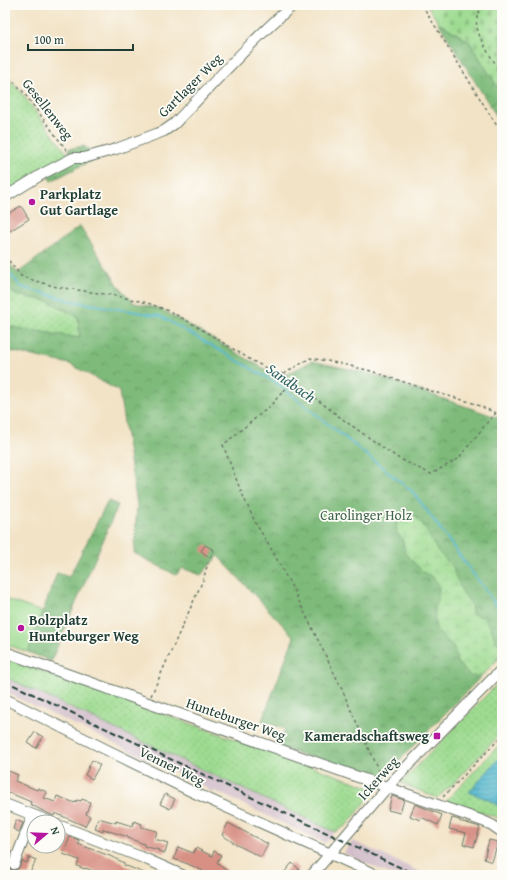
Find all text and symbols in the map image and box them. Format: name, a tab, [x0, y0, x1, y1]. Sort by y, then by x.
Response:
scale bar	[28, 26, 133, 52]
text: 100 m	[34, 31, 64, 48]
street label: Gartlager Weg	[153, 48, 227, 122]
street label: Gesellenweg	[18, 74, 78, 144]
place label: Parkplatz Gut Gartlage	[40, 184, 118, 220]
marker: Parkplatz Gut Gartlage	[27, 197, 37, 207]
water label: Sandbach	[262, 358, 321, 407]
park label: Carolinger Holz	[320, 505, 412, 525]
place label: Bolzplatz Hunteburger Weg	[29, 610, 139, 646]
marker: Bolzplatz Hunteburger Weg	[16, 623, 26, 633]
street label: Hunteburger Weg	[184, 693, 289, 745]
place label: Kameradschaftsweg	[305, 726, 430, 746]
marker: Kameradschaftsweg	[432, 731, 442, 741]
street label: Venner Weg	[136, 741, 208, 791]
street label: Ickerweg	[353, 752, 403, 804]
north arrow	[26, 814, 66, 854]
text: N	[47, 825, 64, 837]

